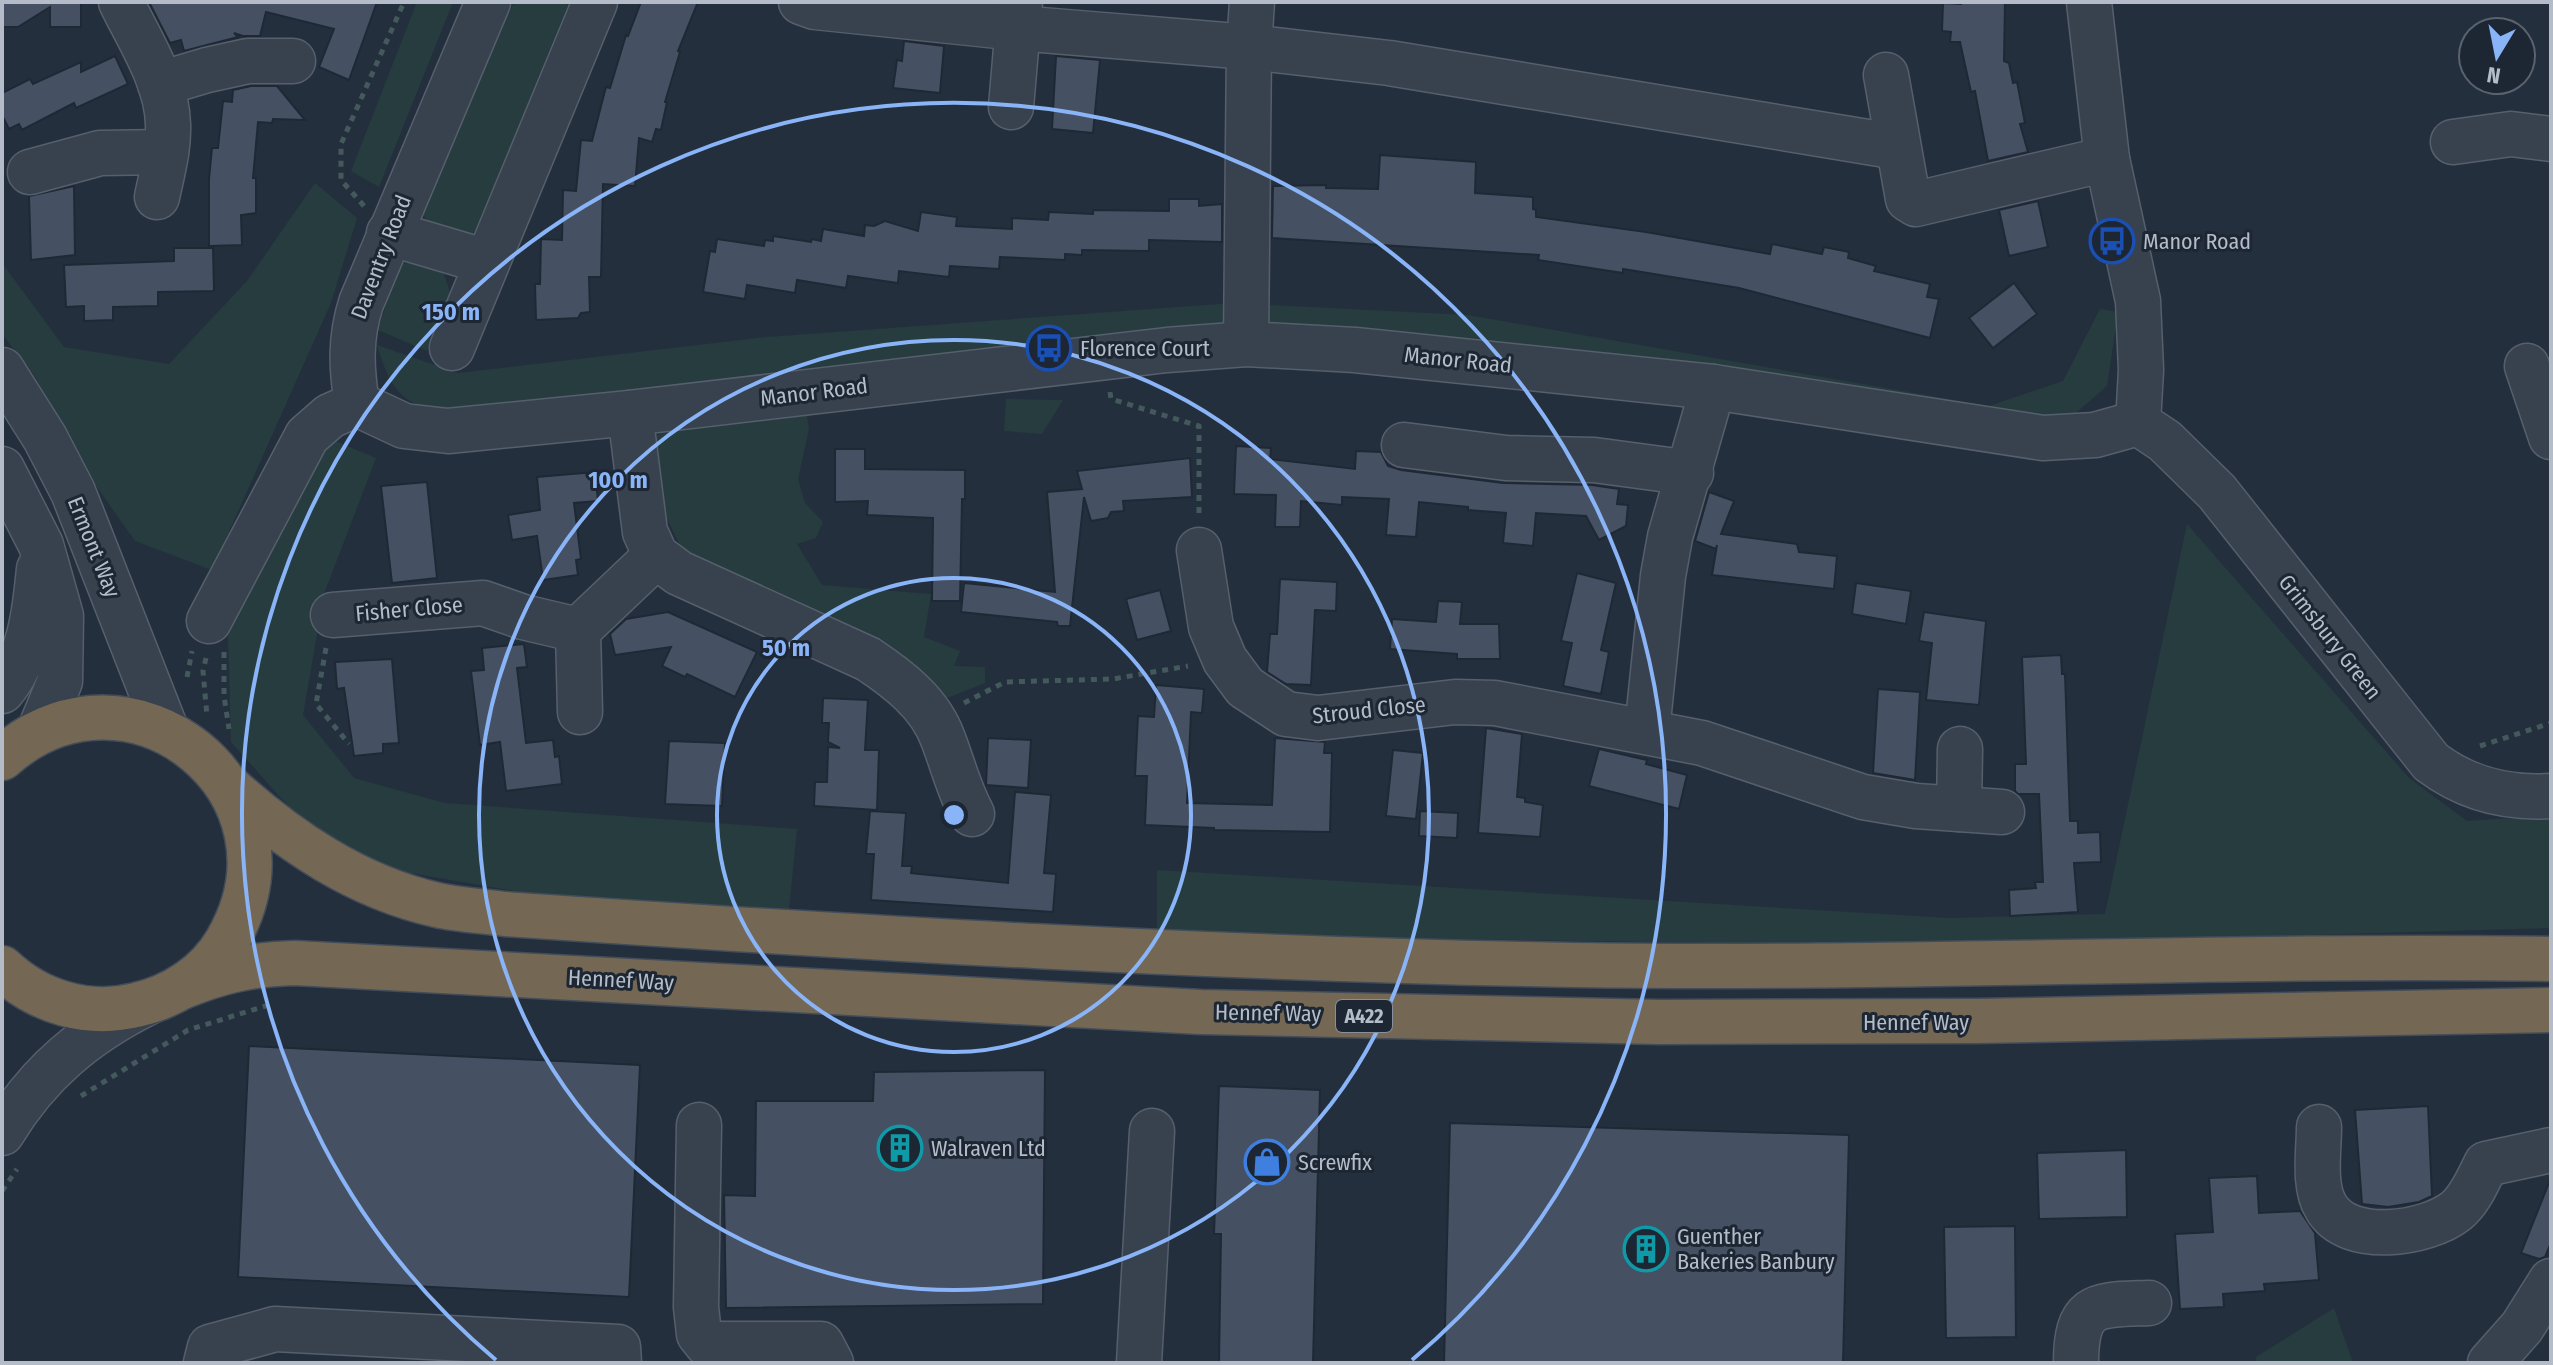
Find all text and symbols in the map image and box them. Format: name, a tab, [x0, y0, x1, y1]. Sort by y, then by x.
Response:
north arrow	[2457, 16, 2537, 96]
text: N	[2485, 61, 2502, 90]
street label: Daventry Road	[345, 191, 417, 323]
bus stop icon: Manor Road	[2088, 217, 2136, 265]
place label: Manor Road	[2143, 228, 2251, 255]
text: 150 m	[422, 298, 480, 326]
bus stop icon: Florence Court	[1025, 324, 1073, 372]
place label: Florence Court	[1080, 335, 1211, 362]
street label: Manor Road	[1403, 341, 1513, 379]
street label: Manor Road	[759, 372, 869, 412]
text: 100 m	[588, 466, 648, 494]
street label: Ermont Way	[62, 493, 126, 602]
street label: Grimsbury Green	[2273, 569, 2387, 705]
street label: Fisher Close	[354, 591, 464, 627]
text: 50 m	[762, 634, 810, 662]
street label: Stroud Close	[1311, 691, 1427, 729]
centre of rings	[940, 801, 968, 829]
street label: Hennef Way	[567, 964, 675, 996]
street label: Hennef Way	[1215, 999, 1322, 1027]
road number: A422	[1336, 1000, 1392, 1032]
street label: Hennef Way	[1863, 1009, 1969, 1036]
building icon: Walraven Ltd	[876, 1124, 924, 1172]
place label: Walraven Ltd	[931, 1135, 1046, 1162]
shop icon: Screwfix	[1243, 1138, 1291, 1186]
place label: Screwfix	[1298, 1149, 1372, 1176]
place label: Guenther Bakeries Banbury	[1677, 1223, 1835, 1275]
building icon: Guenther Bakeries Banbury	[1622, 1225, 1670, 1273]

